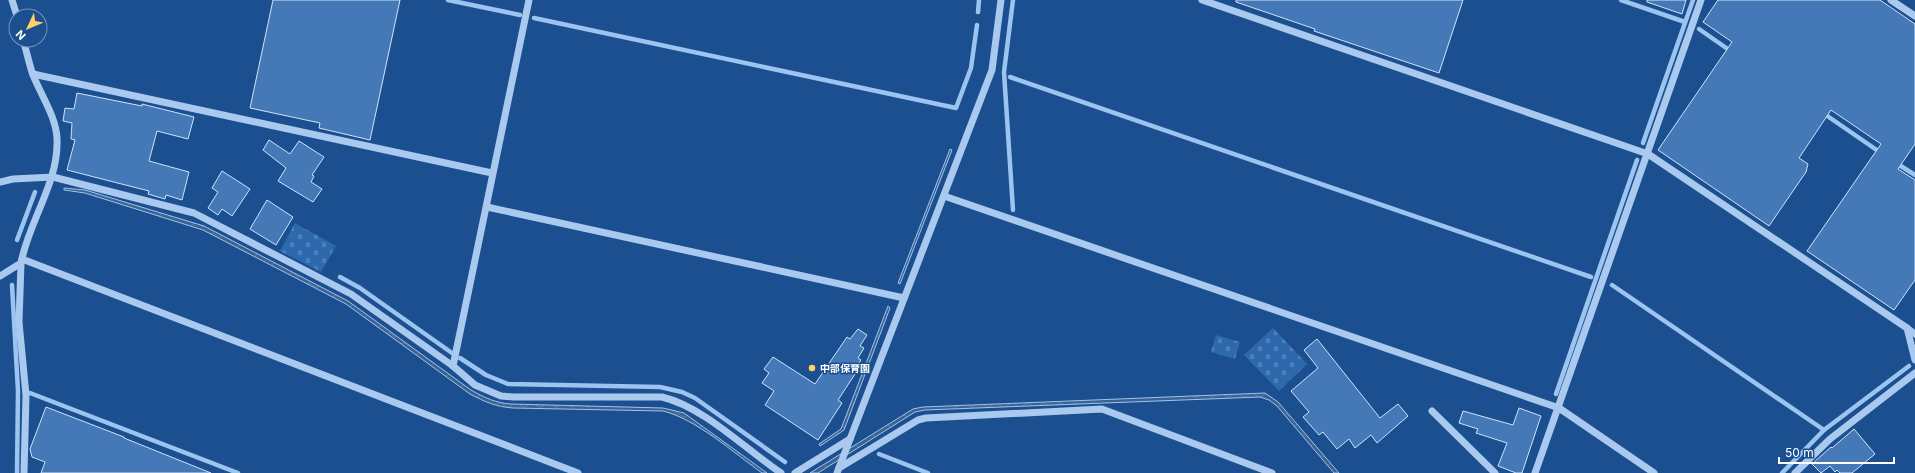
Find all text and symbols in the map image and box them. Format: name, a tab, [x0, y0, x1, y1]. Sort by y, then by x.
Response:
north arrow	[8, 8, 48, 48]
text: N	[13, 27, 29, 43]
place label: 中部保育園	[820, 362, 870, 374]
marker: 中部保育園	[807, 363, 817, 373]
scale bar	[1779, 439, 1894, 465]
text: 50 m	[1785, 445, 1814, 460]

